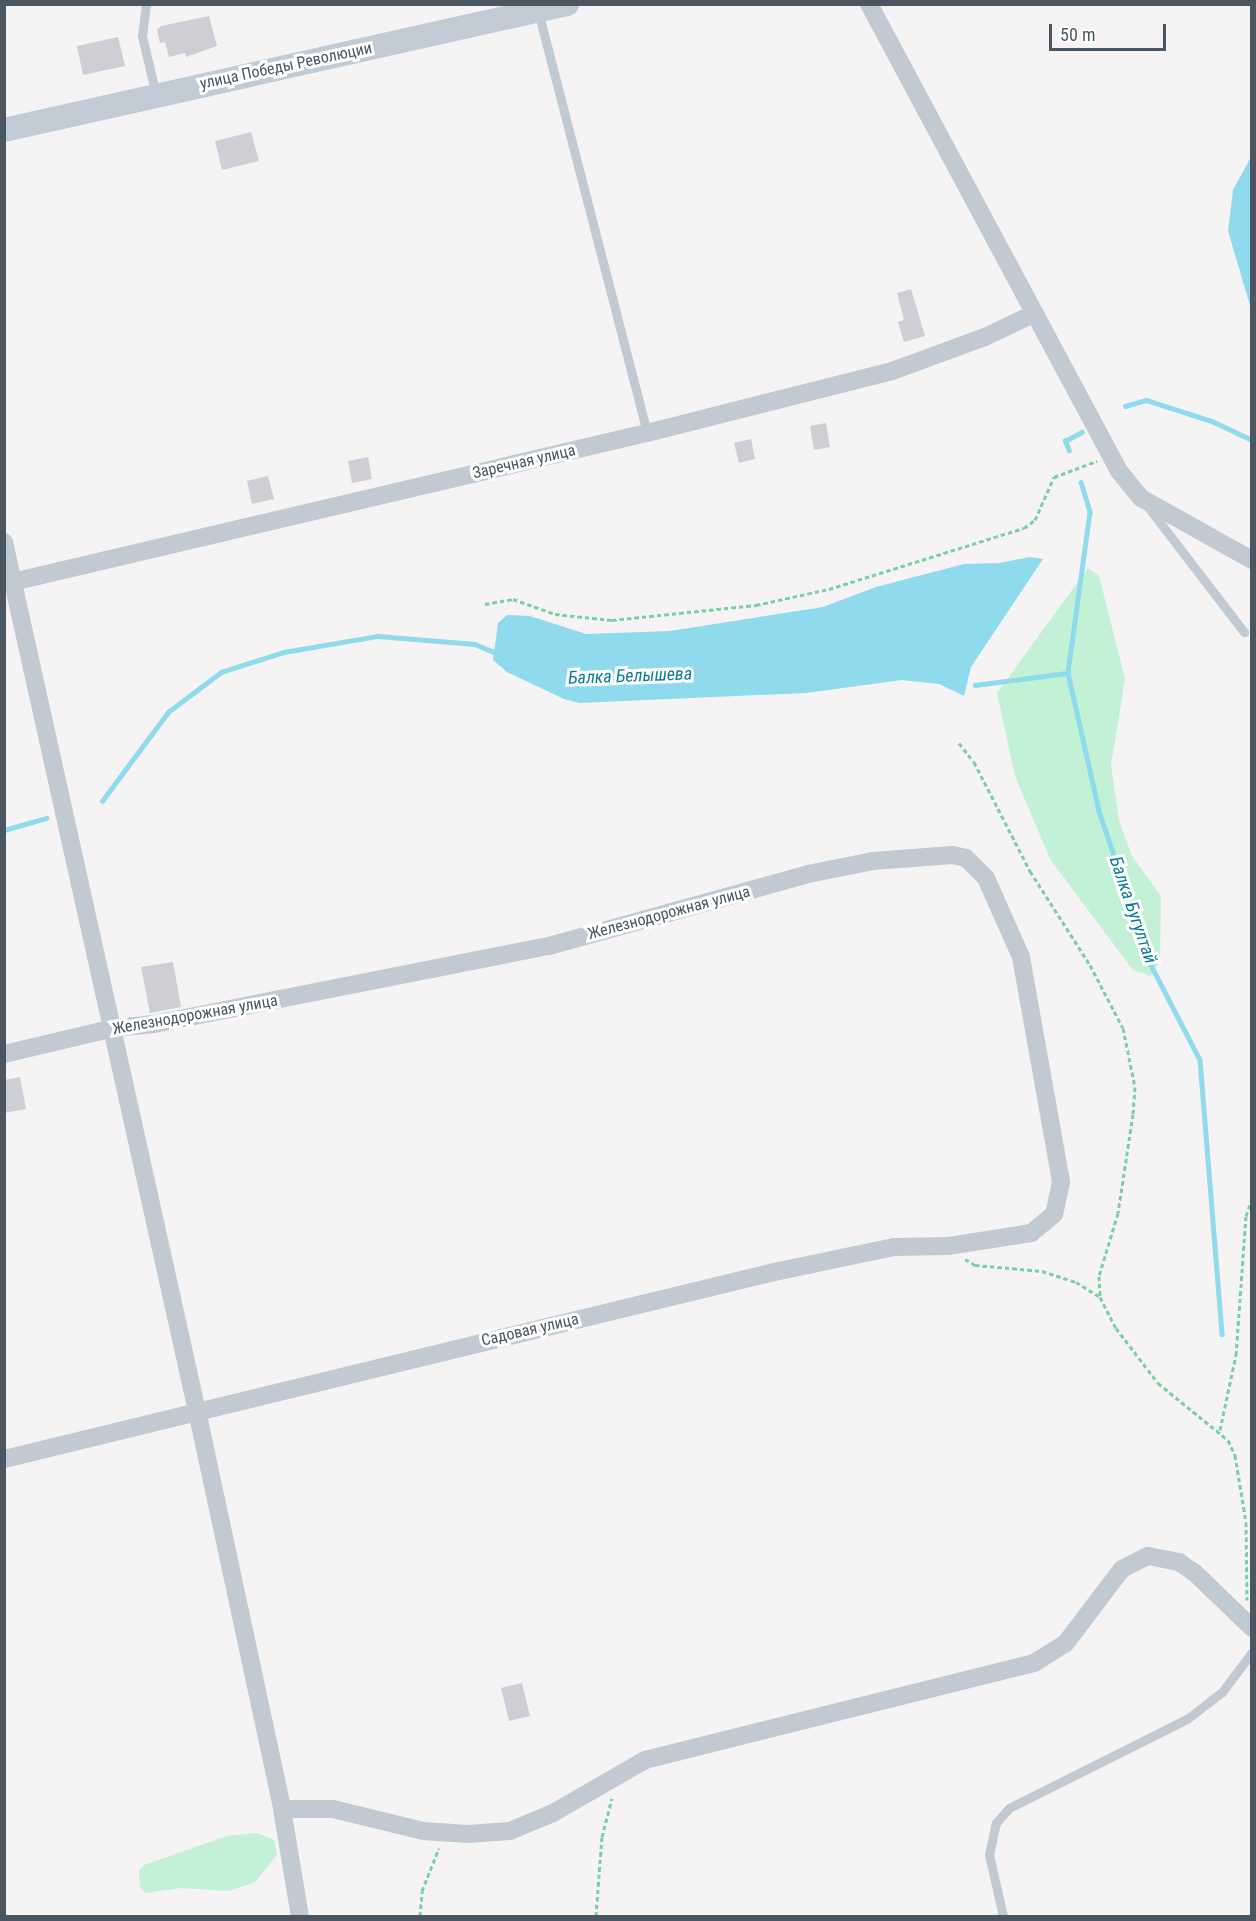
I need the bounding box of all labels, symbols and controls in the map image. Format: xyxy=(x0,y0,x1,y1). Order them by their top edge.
scale bar xyxy=(1052,12,1169,50)
text: 50 m xyxy=(1060,24,1095,45)
street label: улица Победы Революции xyxy=(198,38,374,94)
street label: Заречная улица xyxy=(471,441,577,483)
water label: Балка Белышева xyxy=(568,663,692,689)
water label: Балка Бугултай xyxy=(1105,854,1161,966)
street label: Железнодорожная улица xyxy=(586,882,752,944)
street label: Железнодорожная улица xyxy=(111,991,279,1039)
street label: Садовая улица xyxy=(480,1309,580,1351)

